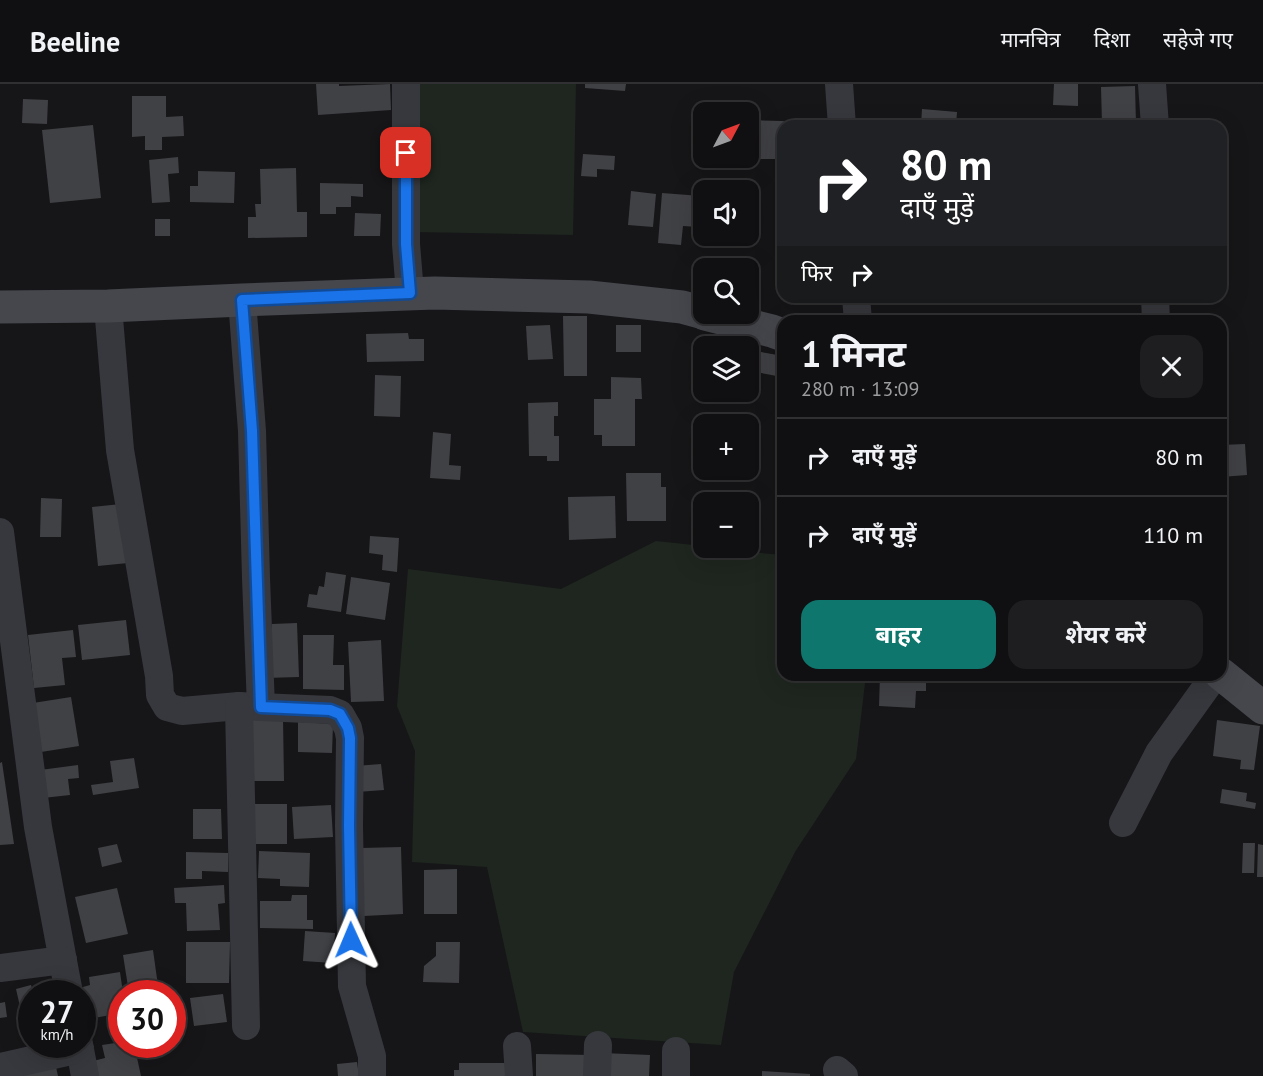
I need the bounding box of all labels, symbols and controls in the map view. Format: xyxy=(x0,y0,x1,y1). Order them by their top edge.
text: Beeline xyxy=(30,23,120,60)
text: मानचित्र xyxy=(1001,26,1061,53)
text: दिशा xyxy=(1094,26,1130,53)
text: सहेजे गए xyxy=(1163,26,1233,53)
north arrow xyxy=(693,102,759,168)
map controls xyxy=(693,102,759,558)
pin xyxy=(380,127,431,178)
icon: arrive xyxy=(389,136,422,169)
text: 80 m xyxy=(900,137,992,192)
icon: right xyxy=(801,144,879,222)
button: sound xyxy=(693,180,759,246)
text: दाएँ मुड़ें xyxy=(900,190,974,224)
button: search xyxy=(693,258,759,324)
icon: right xyxy=(845,258,878,291)
text: फिर xyxy=(801,259,833,287)
text: 1 मिनट xyxy=(801,330,906,377)
button: close xyxy=(1140,335,1203,398)
button: layers xyxy=(693,336,759,402)
text: 280 m · 13:09 xyxy=(801,376,919,402)
button: + xyxy=(693,414,759,480)
icon: right xyxy=(801,441,834,474)
text: दाएँ मुड़ें xyxy=(852,442,917,470)
text: 80 m xyxy=(1155,443,1203,471)
button: − xyxy=(693,492,759,558)
icon: right xyxy=(801,519,834,552)
text: दाएँ मुड़ें xyxy=(852,520,917,548)
text: 110 m xyxy=(1143,521,1203,549)
button: बाहर xyxy=(801,600,996,669)
button: शेयर करें xyxy=(1008,600,1203,669)
position arrow xyxy=(319,908,383,972)
speed limit sign: 30 xyxy=(108,980,186,1058)
text: 27 xyxy=(40,992,74,1031)
text: km/h xyxy=(41,1025,73,1044)

